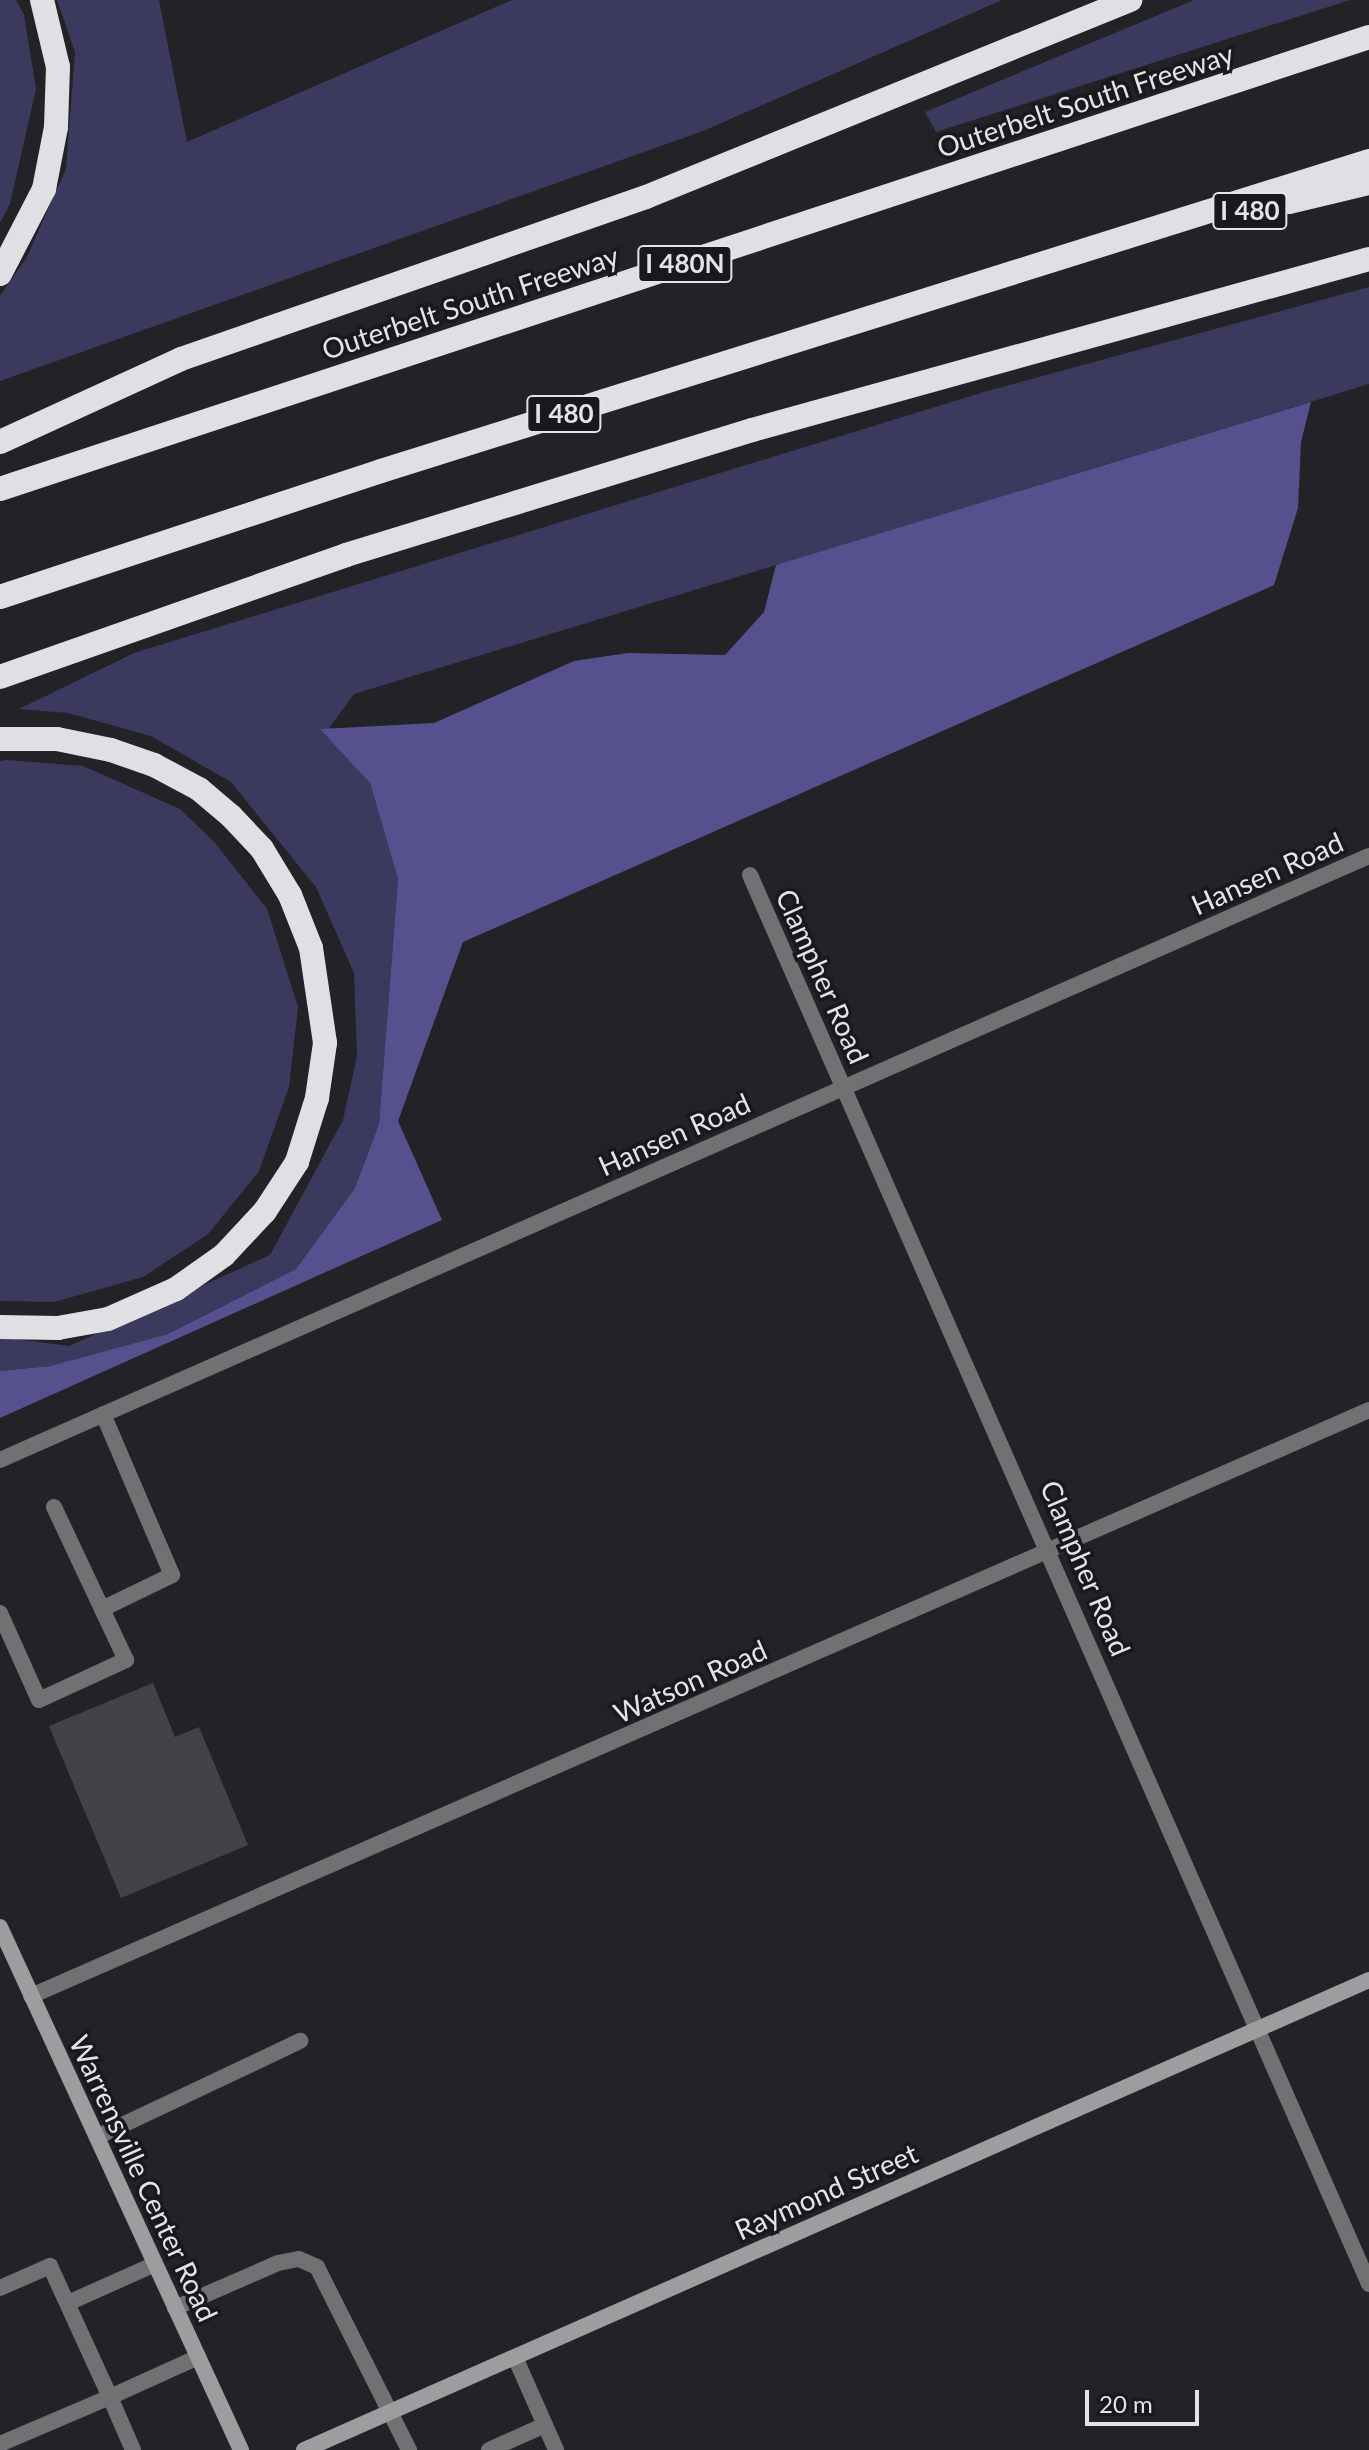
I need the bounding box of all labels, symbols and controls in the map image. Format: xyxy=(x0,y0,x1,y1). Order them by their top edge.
street label: Outerbelt South Freeway xyxy=(932,36,1238,164)
road number: I 480 xyxy=(1212,189,1288,233)
street label: Outerbelt South Freeway xyxy=(317,238,623,366)
road number: I 480N xyxy=(637,242,733,286)
road number: I 480 xyxy=(526,392,602,436)
street label: Hansen Road xyxy=(1186,825,1348,921)
street label: Clampher Road xyxy=(769,883,877,1069)
street label: Hansen Road xyxy=(593,1086,755,1182)
street label: Clampher Road xyxy=(1034,1475,1138,1661)
street label: Watson Road xyxy=(608,1632,772,1730)
street label: Warrensville Center Road xyxy=(63,2029,225,2327)
street label: Raymond Street xyxy=(729,2136,923,2246)
scale bar xyxy=(1089,2374,1203,2424)
text: 20 m xyxy=(1099,2389,1153,2418)

